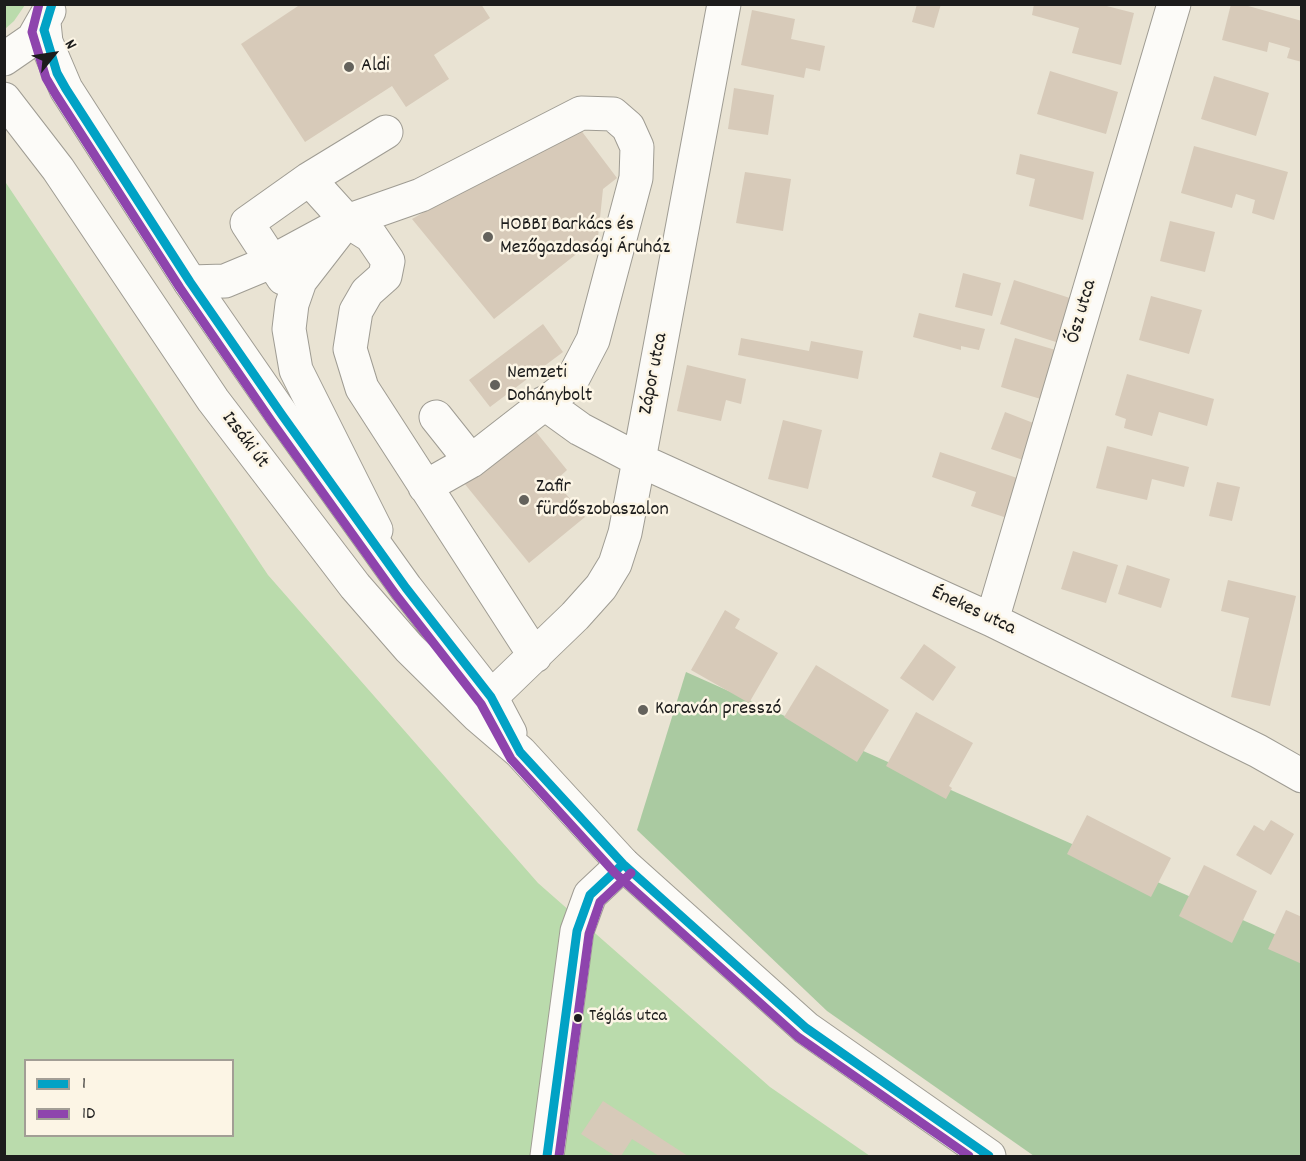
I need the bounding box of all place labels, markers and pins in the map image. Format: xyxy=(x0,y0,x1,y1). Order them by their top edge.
place label: Aldi xyxy=(361,55,390,79)
marker: Aldi xyxy=(342,60,356,74)
place label: HOBBI Barkács és Mezőgazdasági Áruház xyxy=(500,214,670,261)
marker: HOBBI Barkács és Mezőgazdasági Áruház xyxy=(481,230,495,244)
place label: Nemzeti Dohánybolt xyxy=(507,362,592,409)
marker: Nemzeti Dohánybolt xyxy=(488,378,502,392)
place label: Zafir fürdőszobaszalon xyxy=(536,476,669,523)
marker: Zafir fürdőszobaszalon xyxy=(517,493,531,507)
place label: Karaván presszó xyxy=(655,698,781,722)
marker: Karaván presszó xyxy=(636,703,650,717)
place label: Téglás utca xyxy=(589,1007,667,1029)
marker: Téglás utca xyxy=(572,1012,584,1024)

